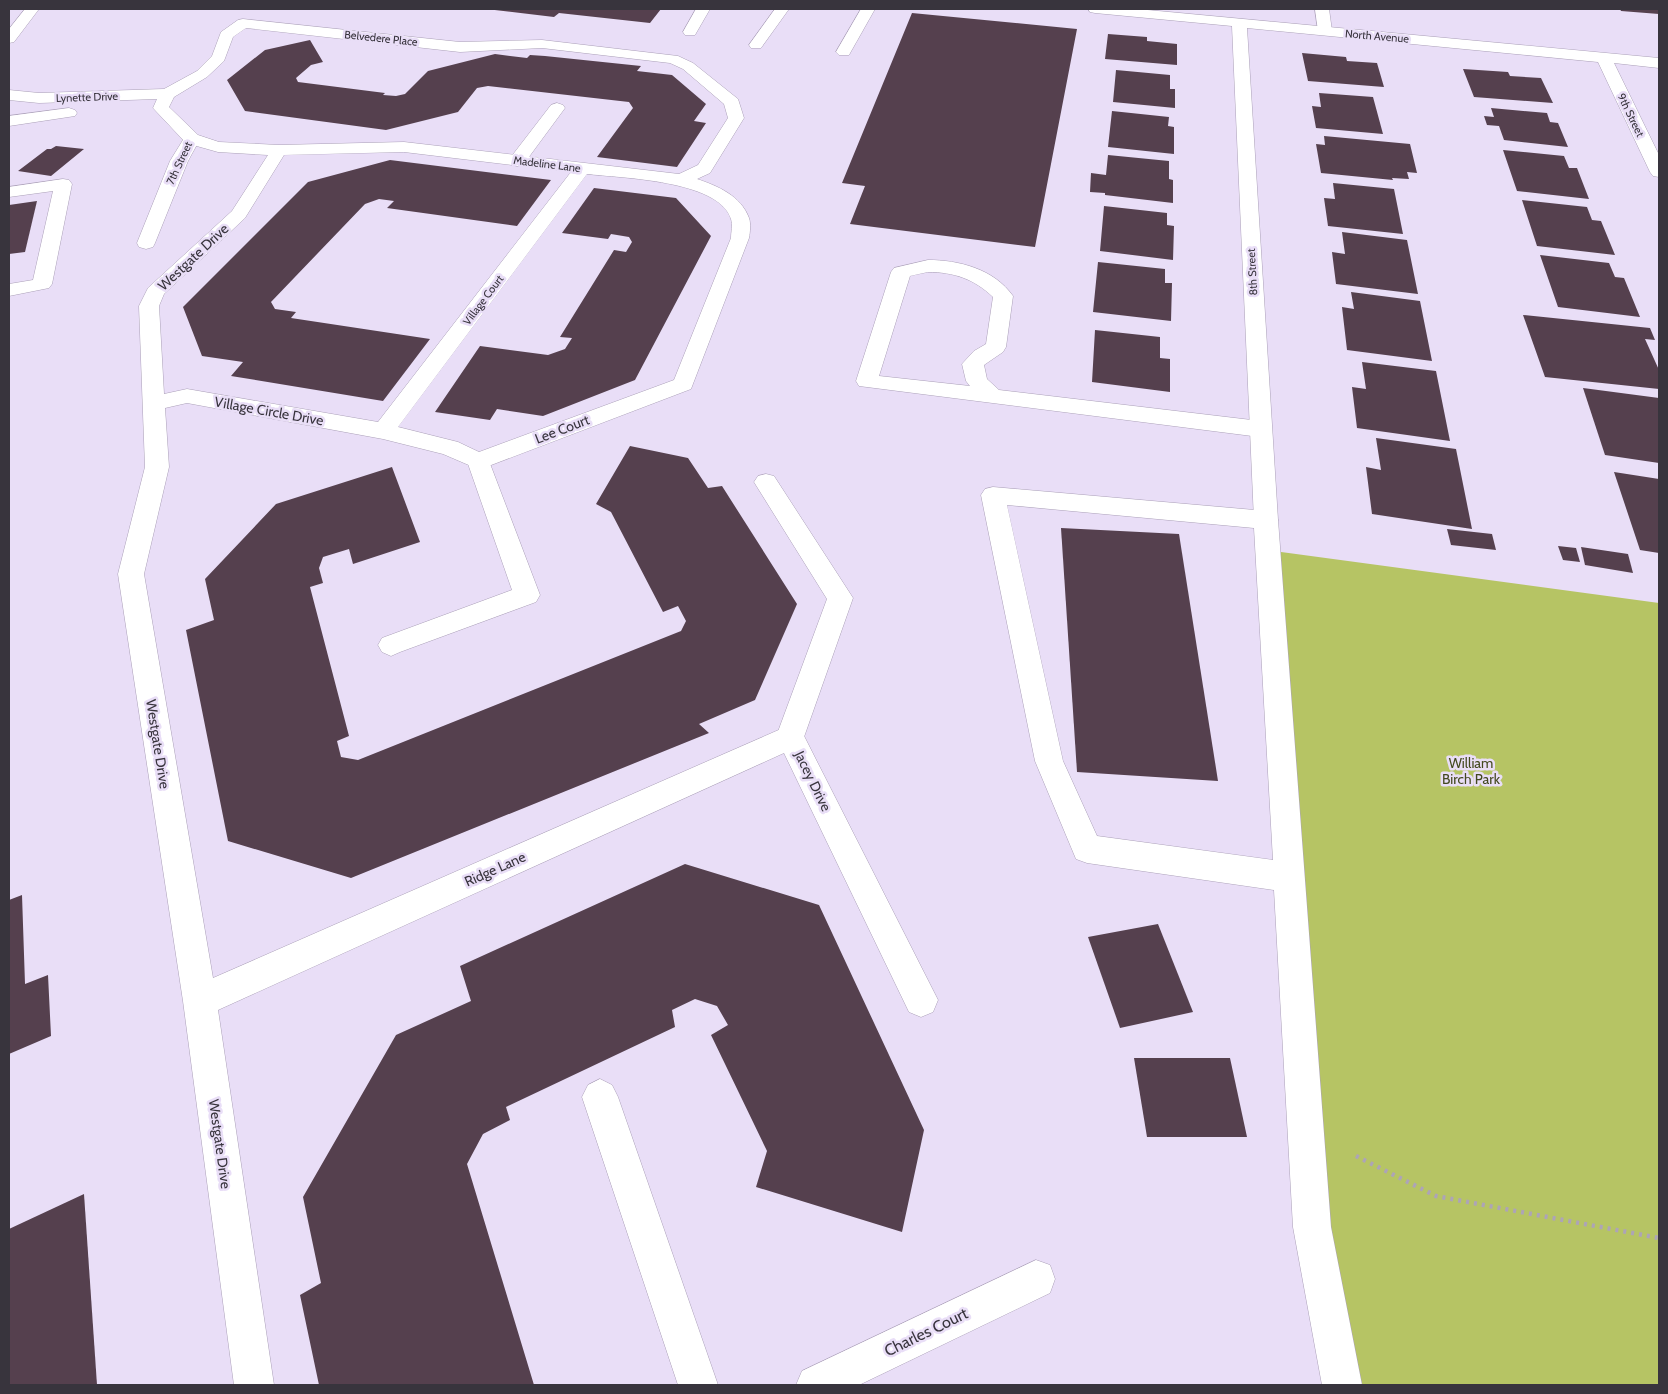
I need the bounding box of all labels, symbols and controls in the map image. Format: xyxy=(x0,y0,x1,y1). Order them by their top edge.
street label: North Avenue xyxy=(1344,26,1410,46)
street label: Belvedere Place xyxy=(344,27,419,49)
street label: Lynette Drive xyxy=(56,89,119,105)
street label: 9th Street xyxy=(1614,91,1648,139)
street label: 7th Street xyxy=(163,139,195,187)
street label: Madeline Lane xyxy=(513,153,582,175)
street label: Westgate Drive xyxy=(154,220,232,294)
street label: 8th Street xyxy=(1244,248,1260,296)
street label: Village Court xyxy=(460,272,507,328)
street label: Village Circle Drive xyxy=(213,393,325,429)
street label: Lee Court xyxy=(532,410,592,448)
street label: Westgate Drive xyxy=(142,698,174,790)
street label: Jacey Drive xyxy=(790,747,835,814)
park label: William Birch Park xyxy=(1442,754,1501,788)
street label: Ridge Lane xyxy=(462,848,528,890)
street label: Westgate Drive xyxy=(205,1098,235,1190)
street label: Charles Court xyxy=(881,1303,971,1360)

